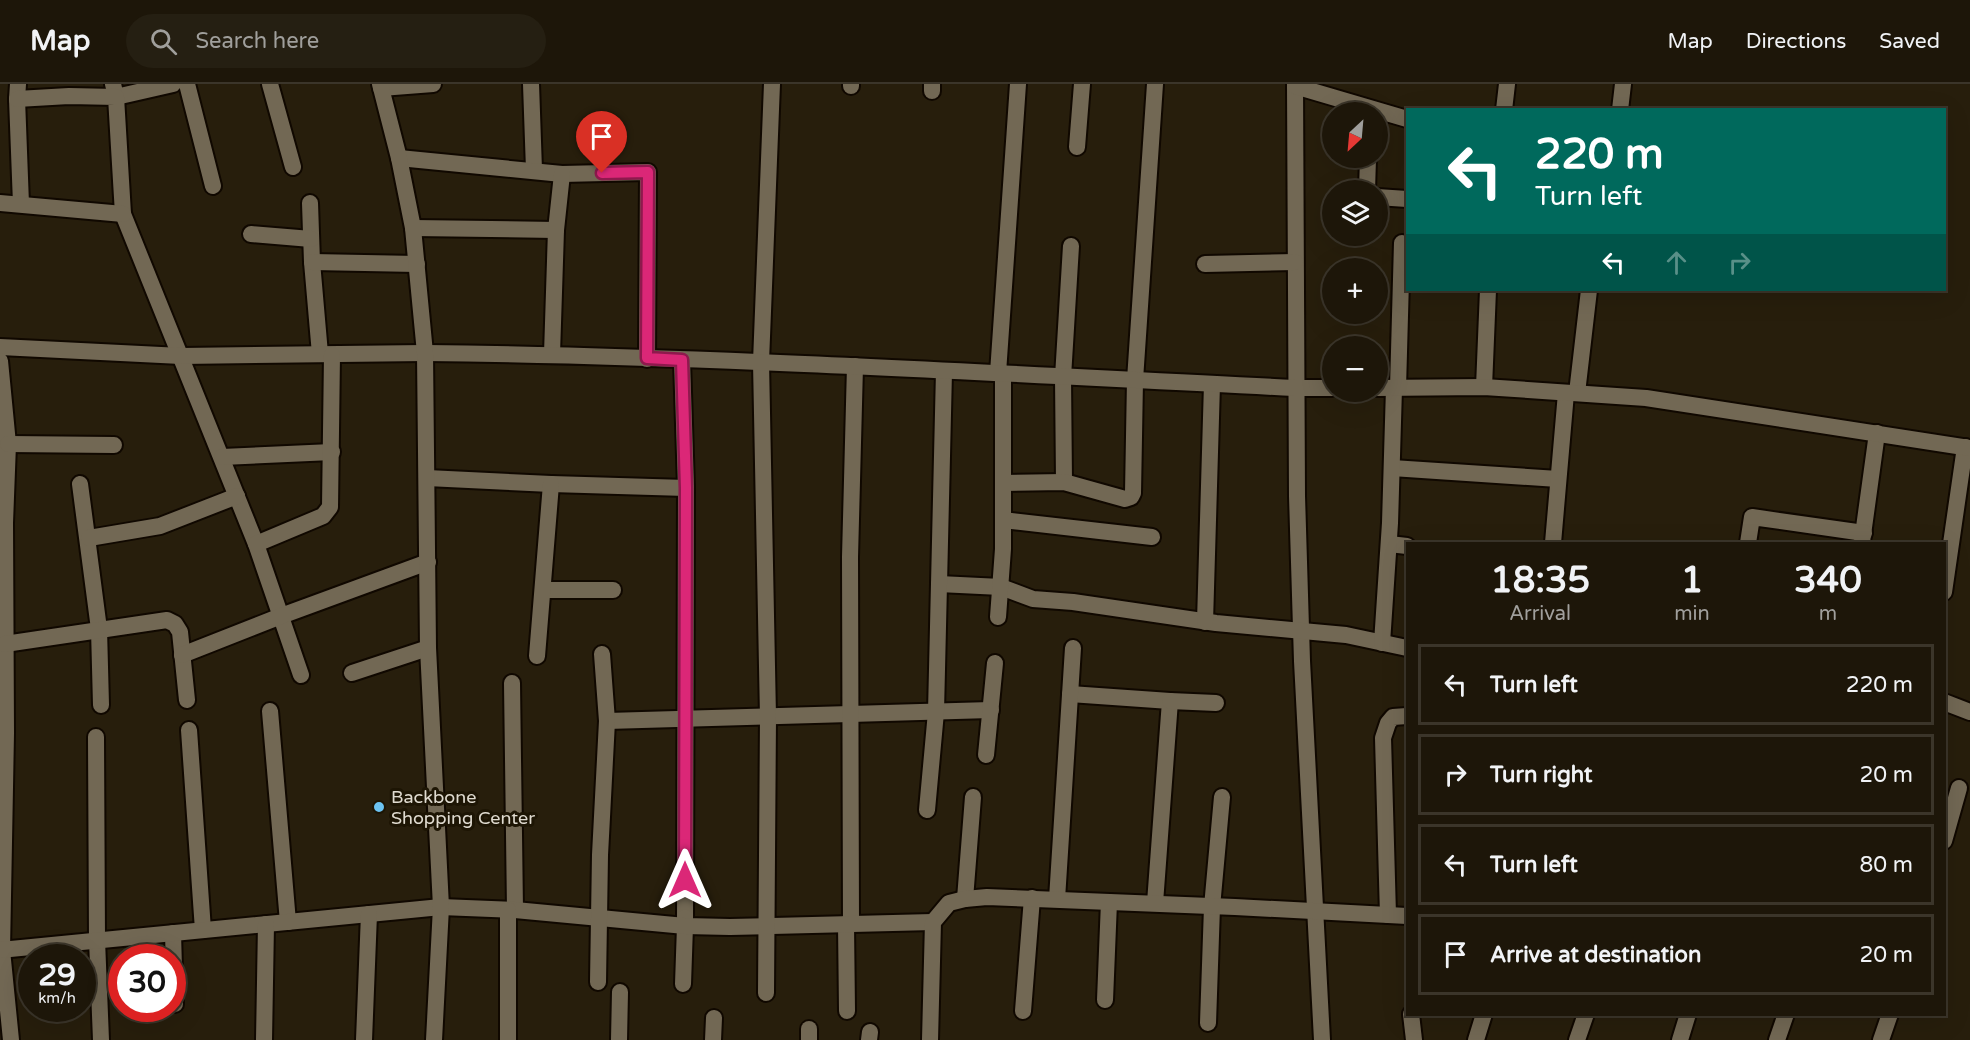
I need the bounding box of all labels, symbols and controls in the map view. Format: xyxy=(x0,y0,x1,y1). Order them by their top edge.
search box xyxy=(126,14,546,68)
text: Map xyxy=(30,24,90,58)
icon: search xyxy=(147,25,180,58)
text: Search here xyxy=(195,28,319,54)
text: Map xyxy=(1667,29,1713,54)
text: Directions xyxy=(1746,29,1846,54)
text: Saved xyxy=(1879,29,1940,54)
north arrow xyxy=(1322,102,1388,168)
map controls xyxy=(1322,102,1388,402)
pin xyxy=(576,111,627,173)
icon: arrive xyxy=(585,120,618,153)
text: 220 m xyxy=(1535,129,1664,180)
icon: left xyxy=(1436,132,1514,210)
button: layers xyxy=(1322,180,1388,246)
text: Turn left xyxy=(1535,180,1642,213)
icon: left xyxy=(1597,246,1630,279)
icon: ahead xyxy=(1660,246,1693,279)
icon: right xyxy=(1723,246,1756,279)
button: + xyxy=(1322,258,1388,324)
button: − xyxy=(1322,336,1388,402)
text: 18:35 xyxy=(1490,559,1590,602)
text: 1 xyxy=(1681,559,1703,602)
text: 340 xyxy=(1794,559,1862,602)
text: Arrival xyxy=(1509,602,1571,626)
text: min xyxy=(1674,602,1710,626)
text: m xyxy=(1819,602,1837,626)
icon: left xyxy=(1439,668,1472,701)
text: Turn left xyxy=(1490,672,1578,698)
text: 220 m xyxy=(1846,672,1913,698)
icon: right xyxy=(1439,758,1472,791)
text: Turn right xyxy=(1490,762,1592,788)
text: 20 m xyxy=(1859,762,1913,788)
place label: Backbone Shopping Center xyxy=(391,786,535,829)
marker: Backbone Shopping Center xyxy=(372,800,386,814)
position arrow xyxy=(653,848,717,912)
icon: left xyxy=(1439,848,1472,881)
text: Turn left xyxy=(1490,852,1578,878)
text: 80 m xyxy=(1859,852,1913,878)
icon: arrive xyxy=(1439,938,1472,971)
text: Arrive at destination xyxy=(1490,942,1701,968)
text: 20 m xyxy=(1859,942,1913,968)
speed limit sign: 30 xyxy=(108,944,186,1022)
text: 29 xyxy=(38,957,76,994)
text: km/h xyxy=(38,989,76,1007)

